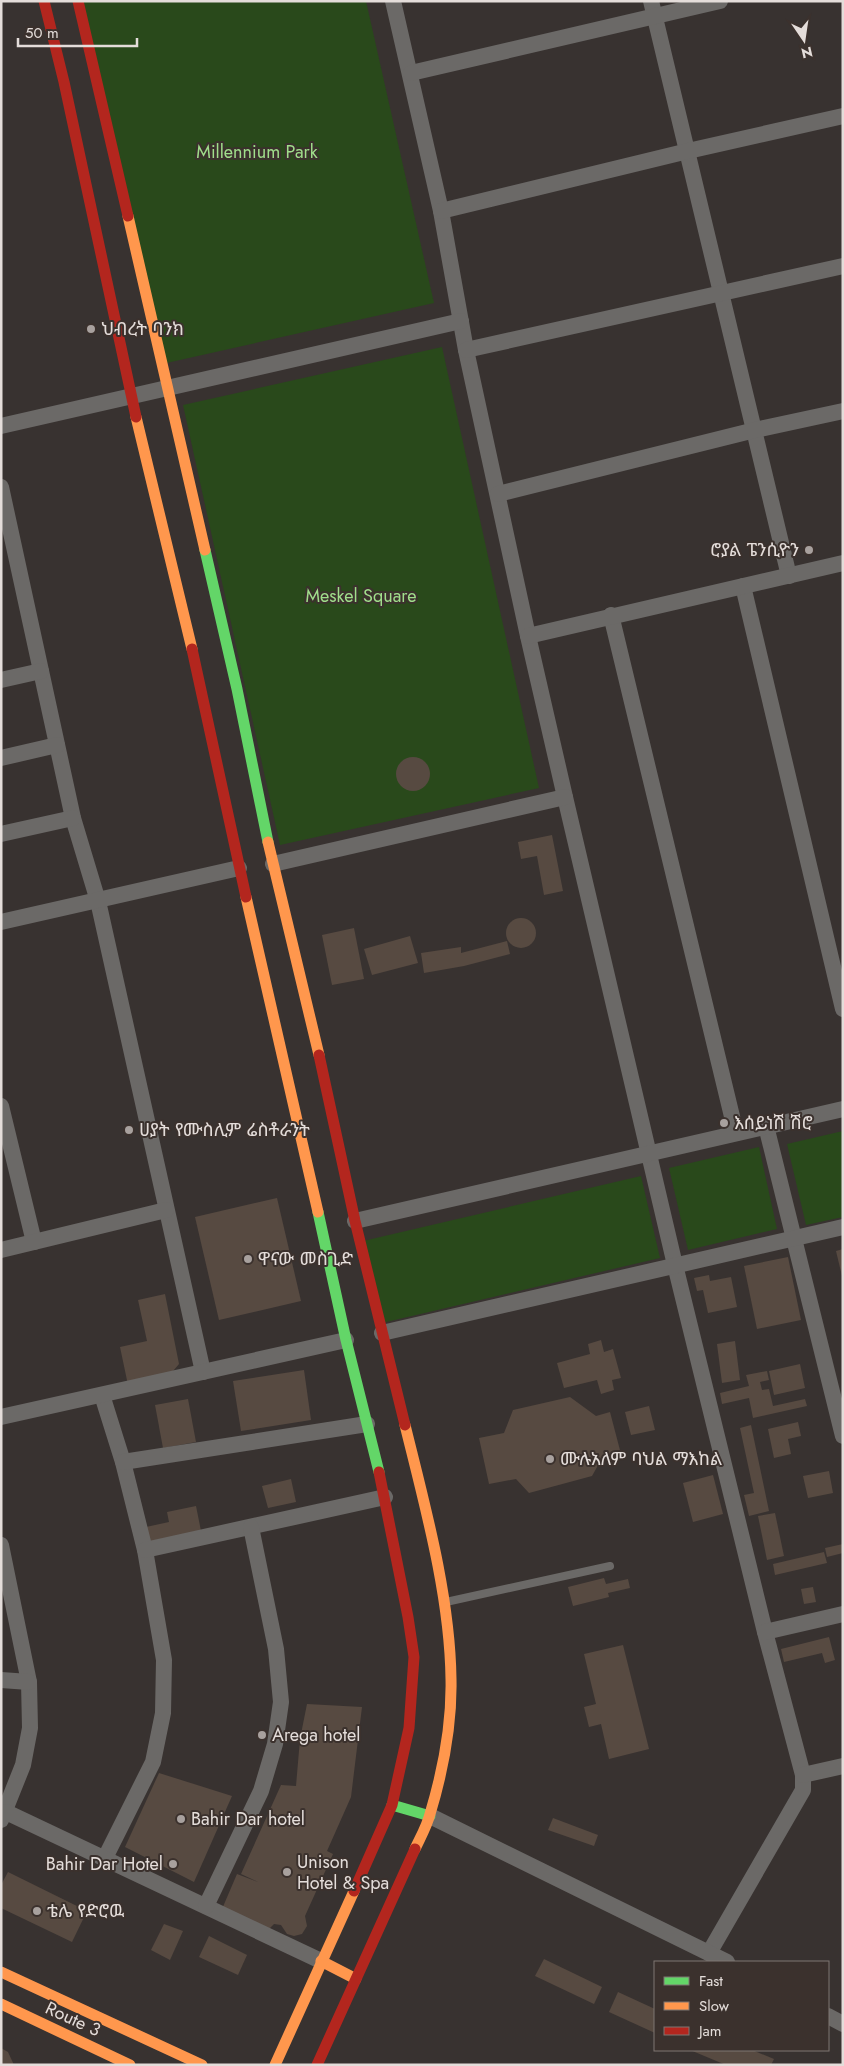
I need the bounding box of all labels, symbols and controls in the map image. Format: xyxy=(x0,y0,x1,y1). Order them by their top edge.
scale bar xyxy=(18,15,136,47)
north arrow xyxy=(779,15,829,65)
text: 50 m xyxy=(25,22,59,44)
text: N xyxy=(799,42,815,64)
park label: Millennium Park xyxy=(196,139,318,165)
place label: ህብረት ባንክ xyxy=(101,316,184,342)
marker: ህብረት ባንክ xyxy=(85,323,97,335)
place label: ሮያል ፔንሲዮን xyxy=(710,537,799,563)
marker: ሮያል ፔንሲዮን xyxy=(803,544,815,556)
park label: Meskel Square xyxy=(306,583,416,609)
place label: እሰይነሽ ሽሮ xyxy=(734,1110,813,1136)
place label: ሀያት የሙስሊም ሬስቶራንት xyxy=(139,1117,310,1143)
marker: እሰይነሽ ሽሮ xyxy=(718,1117,730,1129)
marker: ሀያት የሙስሊም ሬስቶራንት xyxy=(123,1124,135,1136)
place label: ዋናው መስጊድ xyxy=(258,1246,353,1272)
marker: ዋናው መስጊድ xyxy=(242,1253,254,1265)
place label: ሙሉአለም ባህል ማእከል xyxy=(560,1446,722,1472)
marker: ሙሉአለም ባህል ማእከል xyxy=(544,1453,556,1465)
place label: Arega hotel xyxy=(272,1722,360,1748)
marker: Arega hotel xyxy=(256,1729,268,1741)
place label: Bahir Dar hotel xyxy=(191,1806,305,1832)
marker: Bahir Dar hotel xyxy=(175,1813,187,1825)
place label: Unison Hotel & Spa xyxy=(297,1849,389,1896)
place label: Bahir Dar Hotel xyxy=(46,1851,163,1877)
marker: Bahir Dar Hotel xyxy=(167,1858,179,1870)
marker: Unison Hotel & Spa xyxy=(281,1866,293,1878)
place label: ቴሌ የድሮዉ xyxy=(47,1898,125,1924)
marker: ቴሌ የድሮዉ xyxy=(31,1905,43,1917)
legend xyxy=(654,1961,829,2051)
text: Fast xyxy=(699,1970,723,1992)
street label: Route 3 xyxy=(41,1995,105,2043)
text: Slow xyxy=(699,1995,730,2017)
text: Jam xyxy=(697,2020,722,2042)

